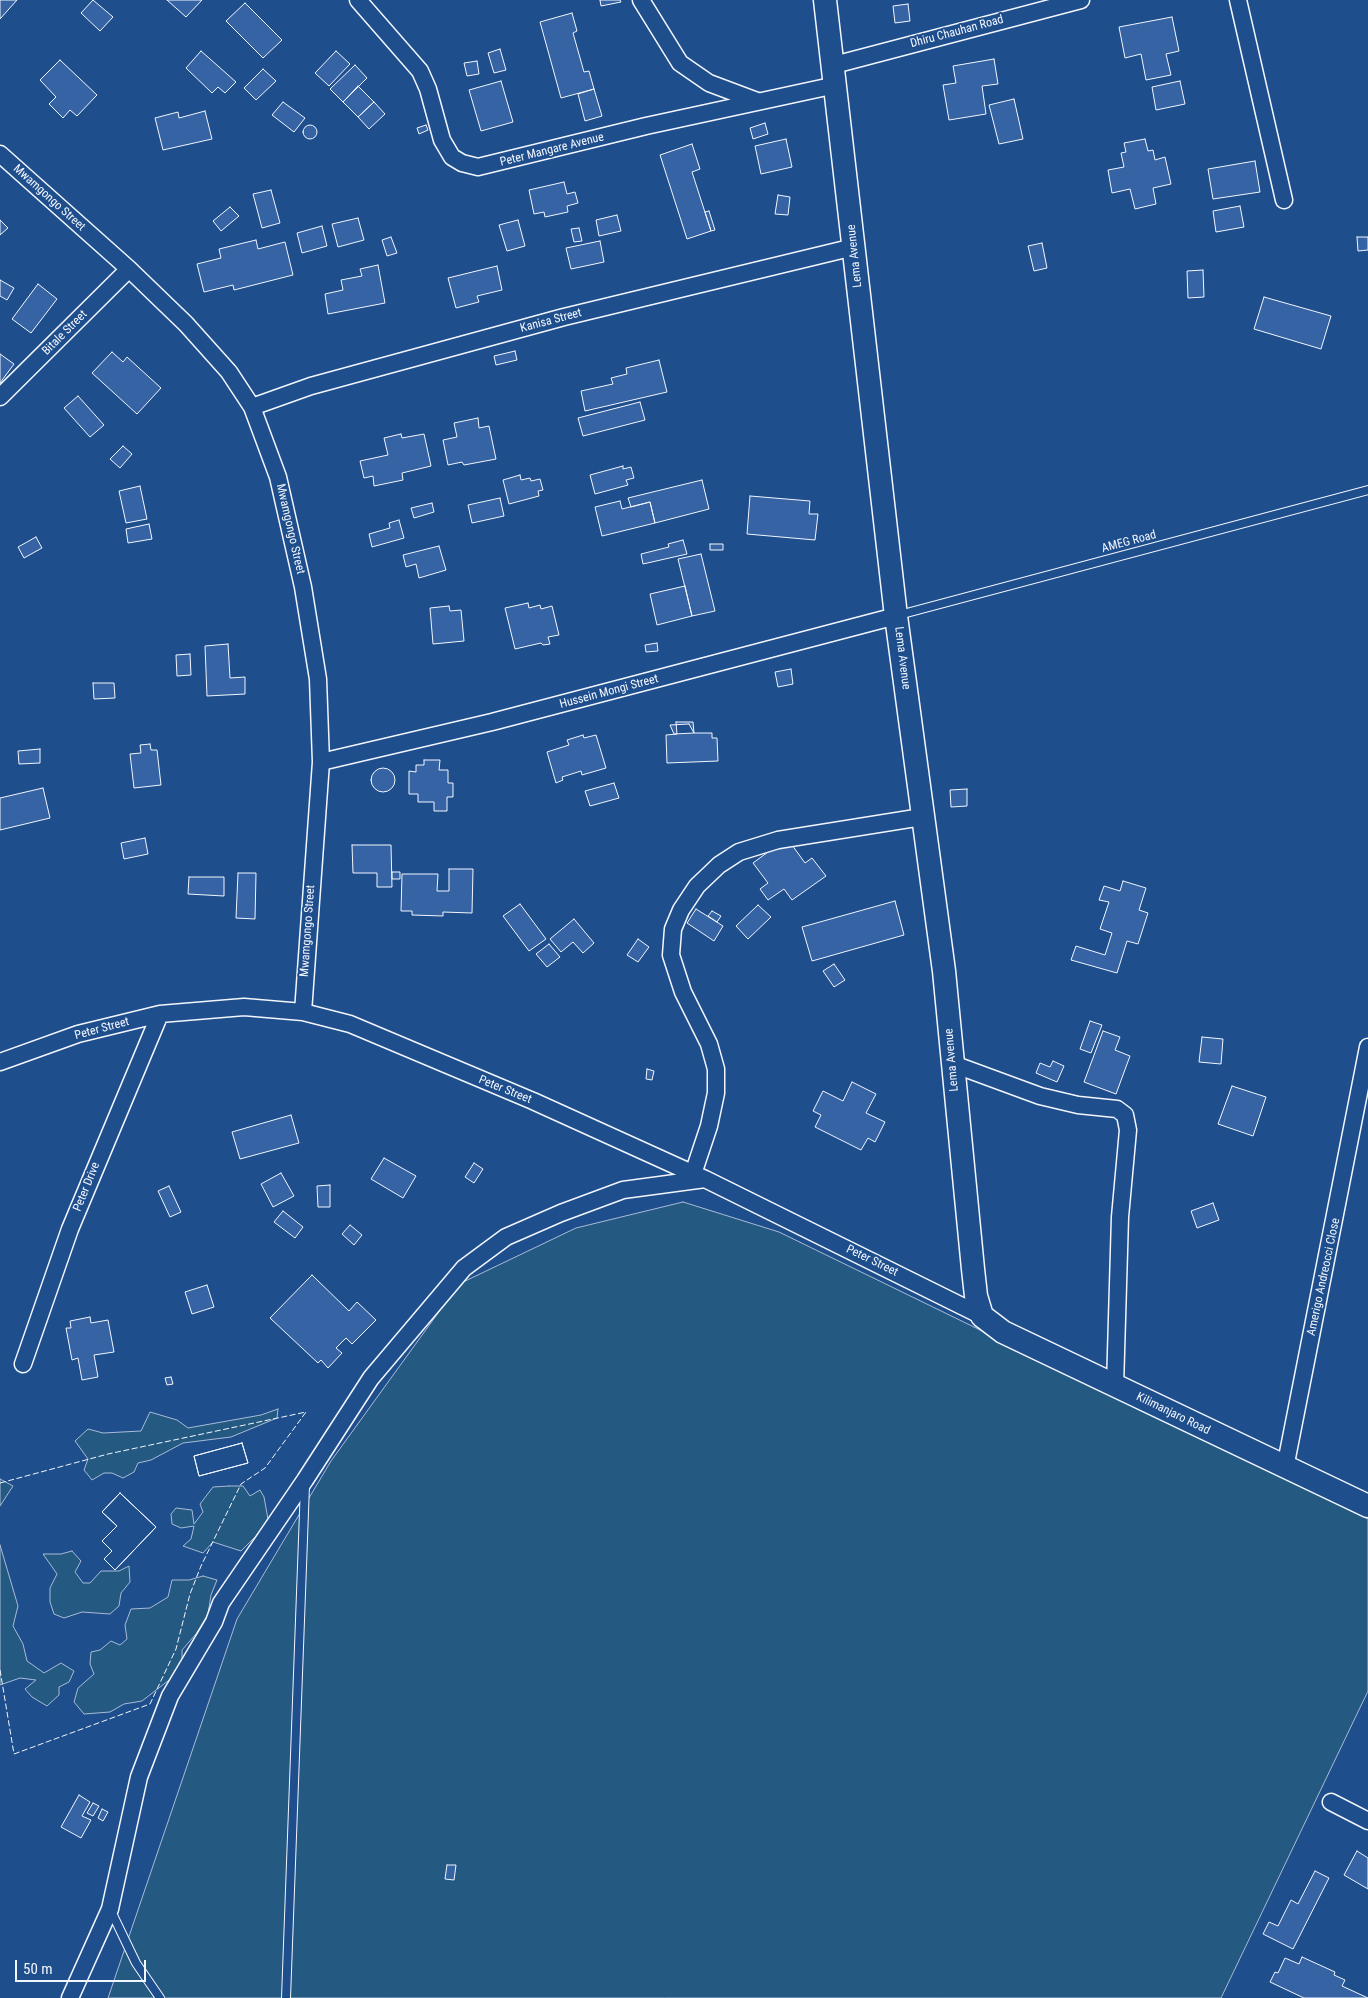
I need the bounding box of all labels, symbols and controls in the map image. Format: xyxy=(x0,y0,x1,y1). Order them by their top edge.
street label: Dhiru Chauhan Road xyxy=(909,13,1005,51)
street label: Peter Mangare Avenue xyxy=(499,130,605,170)
street label: Mwamgongo Street xyxy=(10,162,88,234)
street label: Lema Avenue xyxy=(845,224,865,288)
street label: Kanisa Street xyxy=(519,306,583,336)
street label: Bitale Street xyxy=(39,307,91,359)
street label: Mwamgongo Street xyxy=(273,482,307,576)
street label: AMEG Road xyxy=(1100,528,1158,556)
street label: Lema Avenue xyxy=(891,626,913,690)
street label: Hussein Mongi Street xyxy=(558,672,660,712)
street label: Mwamgongo Street xyxy=(298,885,318,977)
street label: Peter Street xyxy=(73,1015,131,1043)
street label: Lema Avenue xyxy=(942,1028,962,1092)
street label: Peter Street xyxy=(476,1073,534,1107)
street label: Peter Drive xyxy=(71,1160,103,1214)
street label: Amerigo Andreocci Close xyxy=(1304,1217,1344,1337)
street label: Peter Street xyxy=(844,1242,900,1280)
street label: Kilimanjaro Road xyxy=(1134,1390,1212,1438)
scale bar xyxy=(18,1950,149,1982)
text: 50 m xyxy=(23,1960,53,1978)

